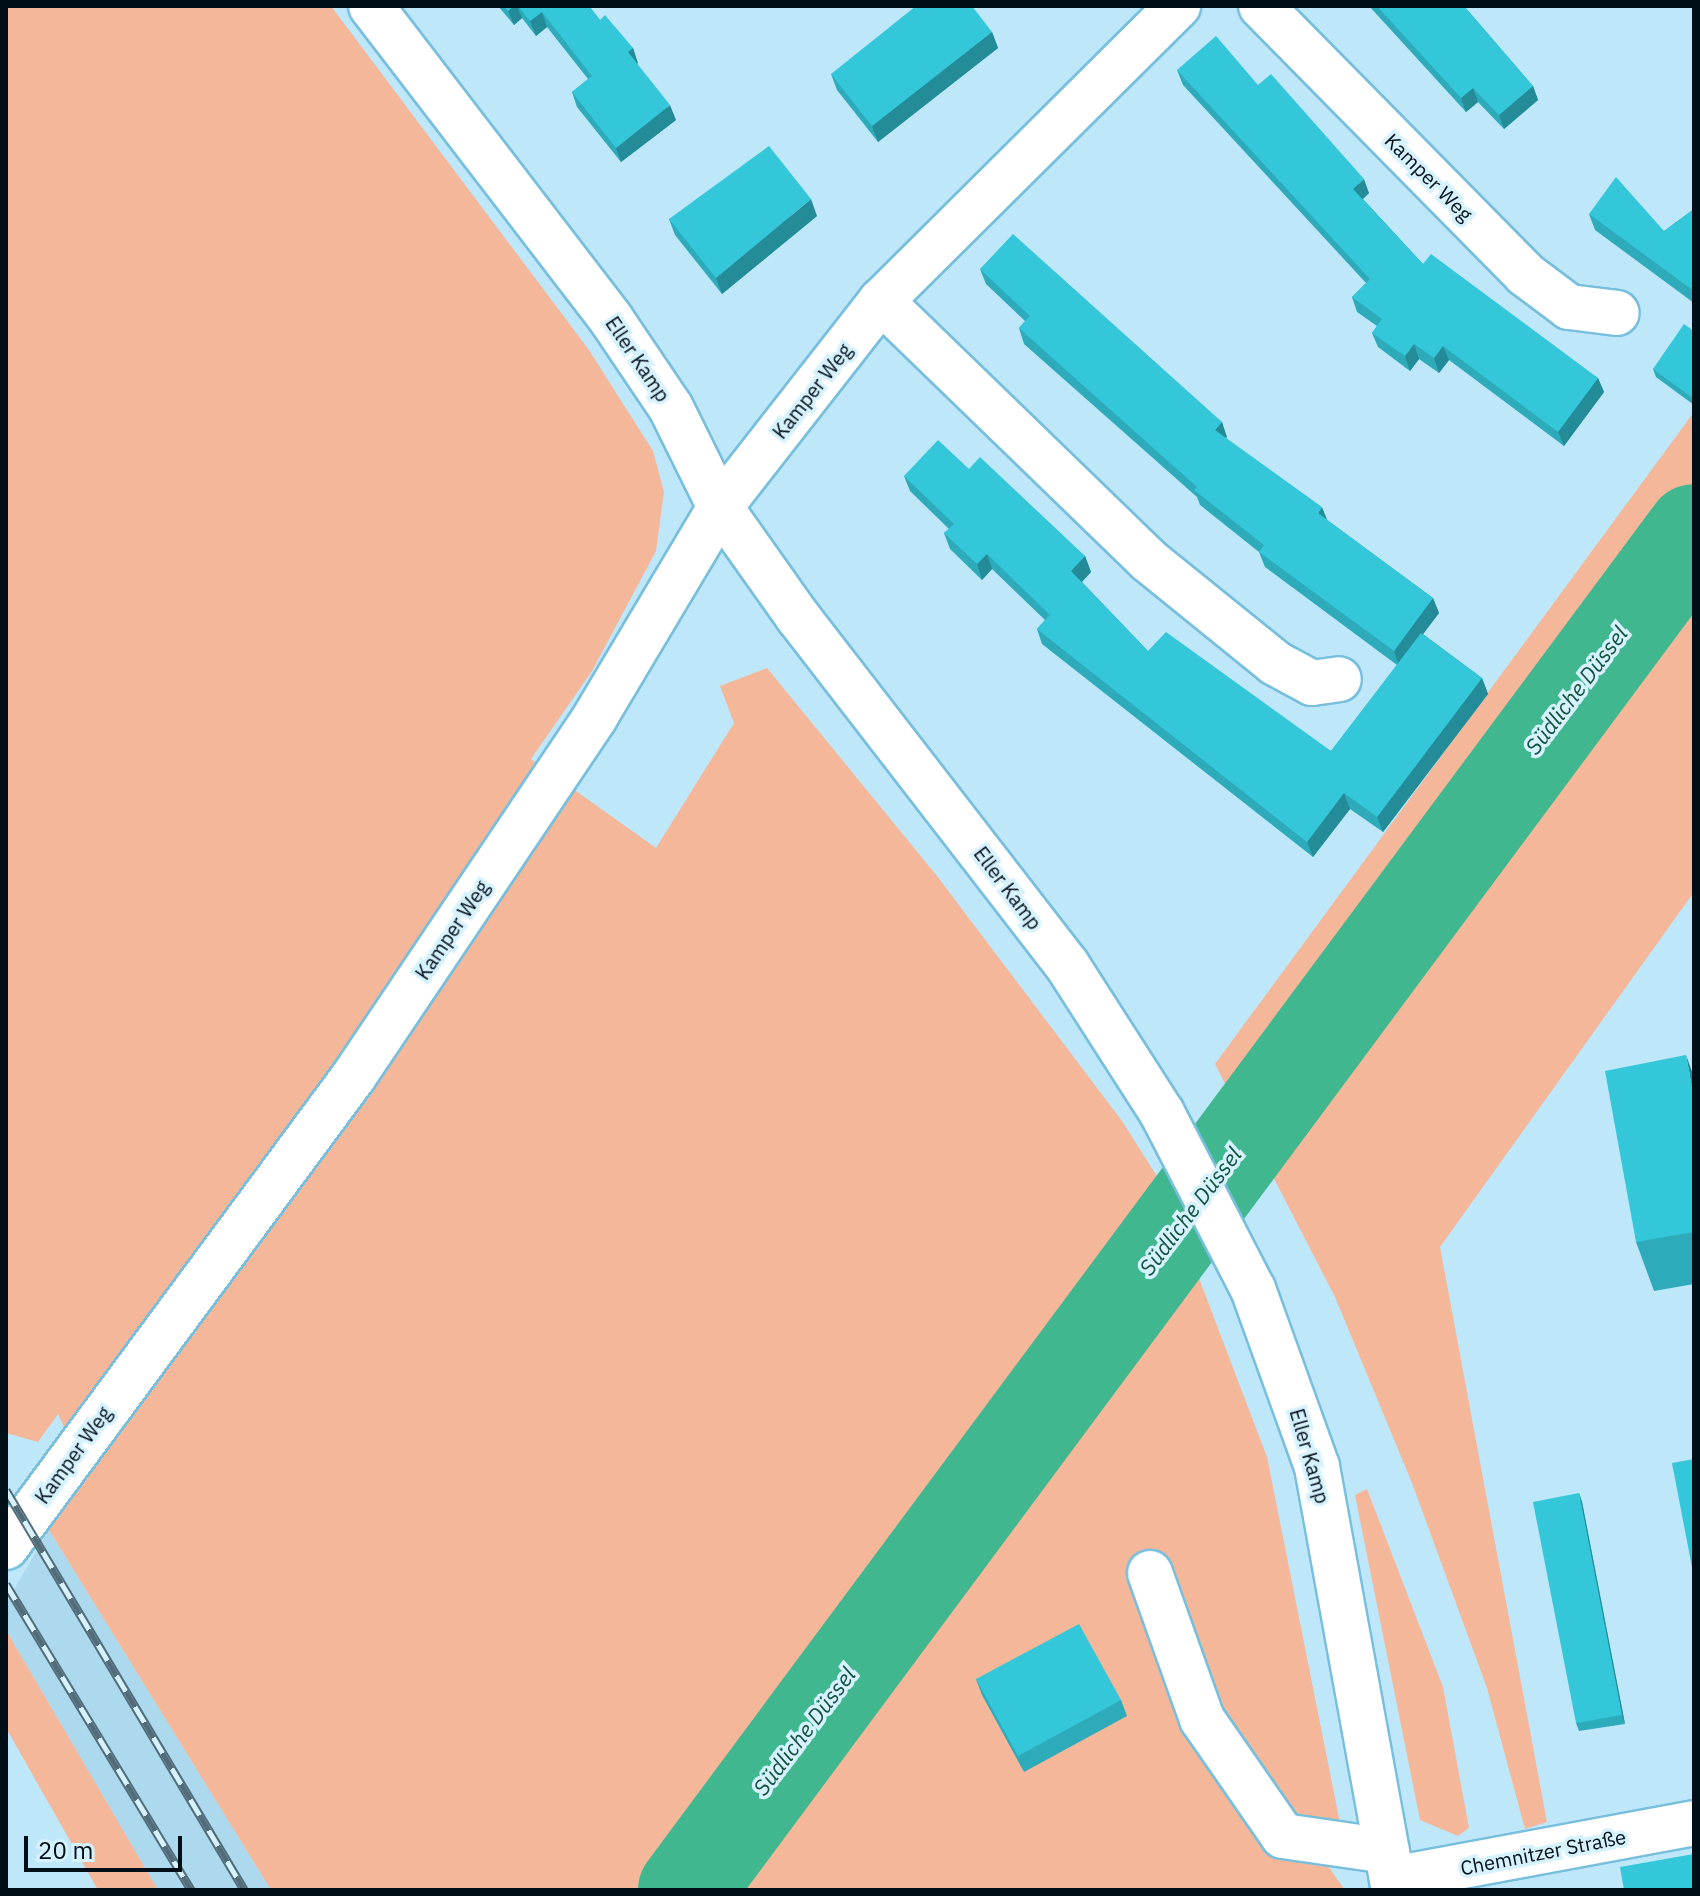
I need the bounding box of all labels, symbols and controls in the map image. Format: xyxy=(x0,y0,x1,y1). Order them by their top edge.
street label: Kamper Weg xyxy=(1380,128,1478,226)
street label: Eller Kamp xyxy=(601,312,675,406)
street label: Kamper Weg xyxy=(767,339,857,443)
water label: Südliche Düssel xyxy=(1519,621,1633,759)
street label: Eller Kamp xyxy=(969,842,1047,934)
street label: Kamper Weg xyxy=(410,876,494,984)
water label: Südliche Düssel xyxy=(1133,1142,1247,1280)
street label: Kamper Weg xyxy=(30,1402,116,1508)
street label: Eller Kamp xyxy=(1285,1406,1335,1506)
water label: Südliche Düssel xyxy=(747,1662,861,1800)
scale bar xyxy=(28,1820,186,1870)
street label: Chemnitzer Straße xyxy=(1458,1824,1628,1880)
text: 20 m xyxy=(38,1834,93,1866)

